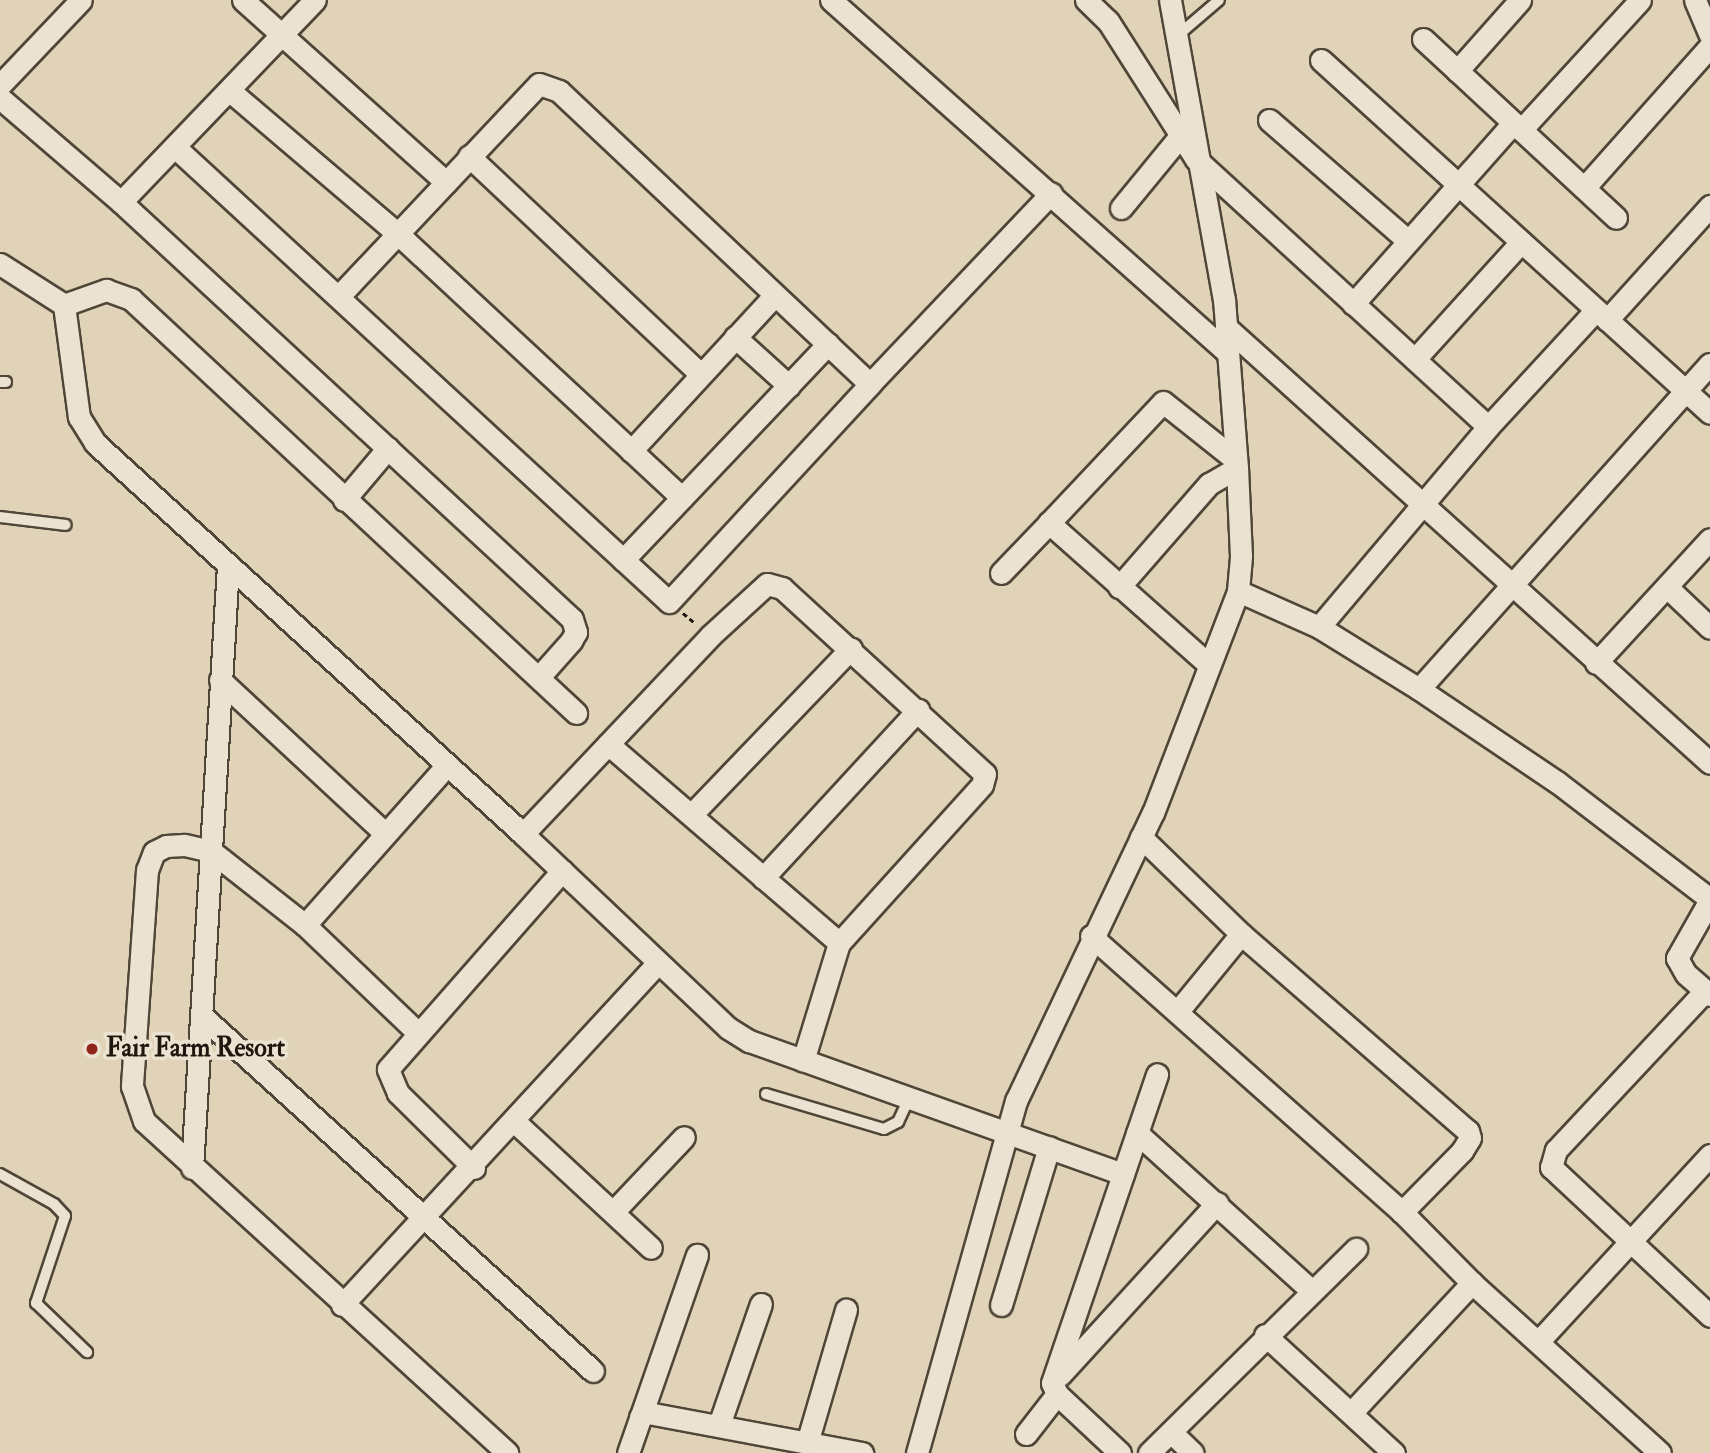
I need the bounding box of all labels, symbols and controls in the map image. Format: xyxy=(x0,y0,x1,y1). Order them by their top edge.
place label: Fair Farm Resort xyxy=(106,1033,285,1065)
marker: Fair Farm Resort xyxy=(84,1041,100,1057)

